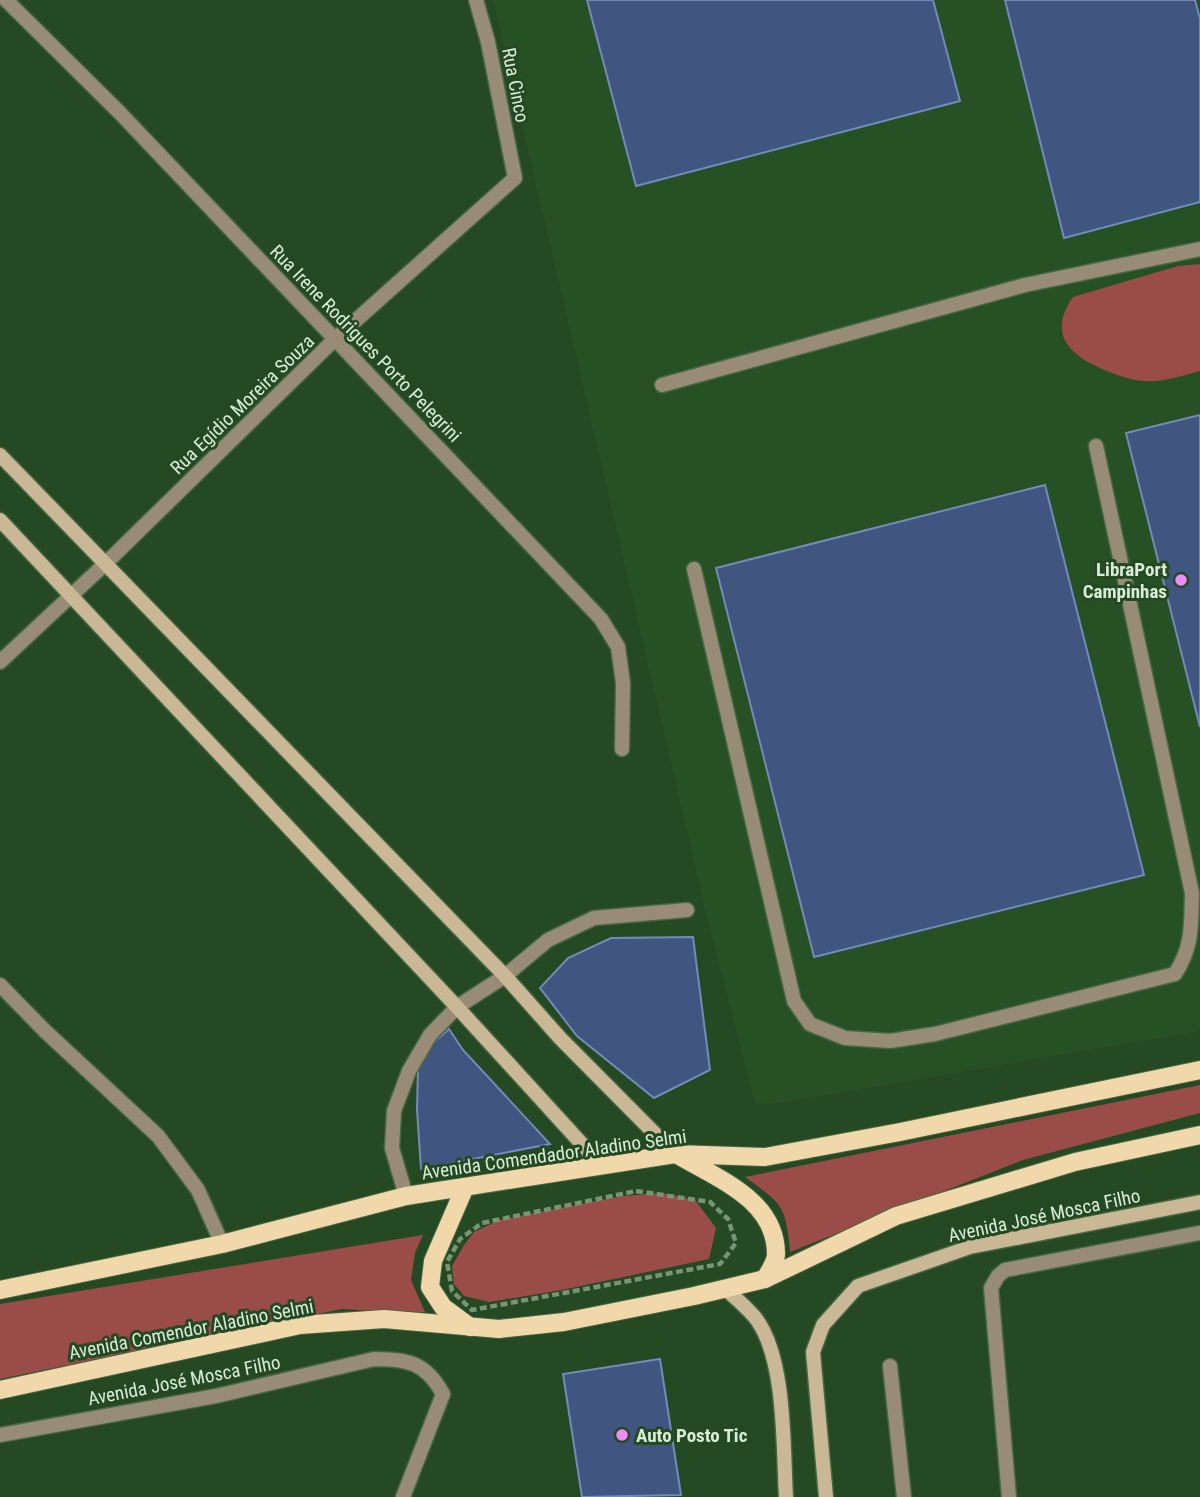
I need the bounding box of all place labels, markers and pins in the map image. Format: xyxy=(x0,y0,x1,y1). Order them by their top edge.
place label: LibraPort Campinhas xyxy=(1083,558,1167,603)
marker: LibraPort Campinhas xyxy=(1173,572,1189,588)
place label: Auto Posto Tic xyxy=(636,1424,748,1447)
marker: Auto Posto Tic xyxy=(614,1427,630,1443)

